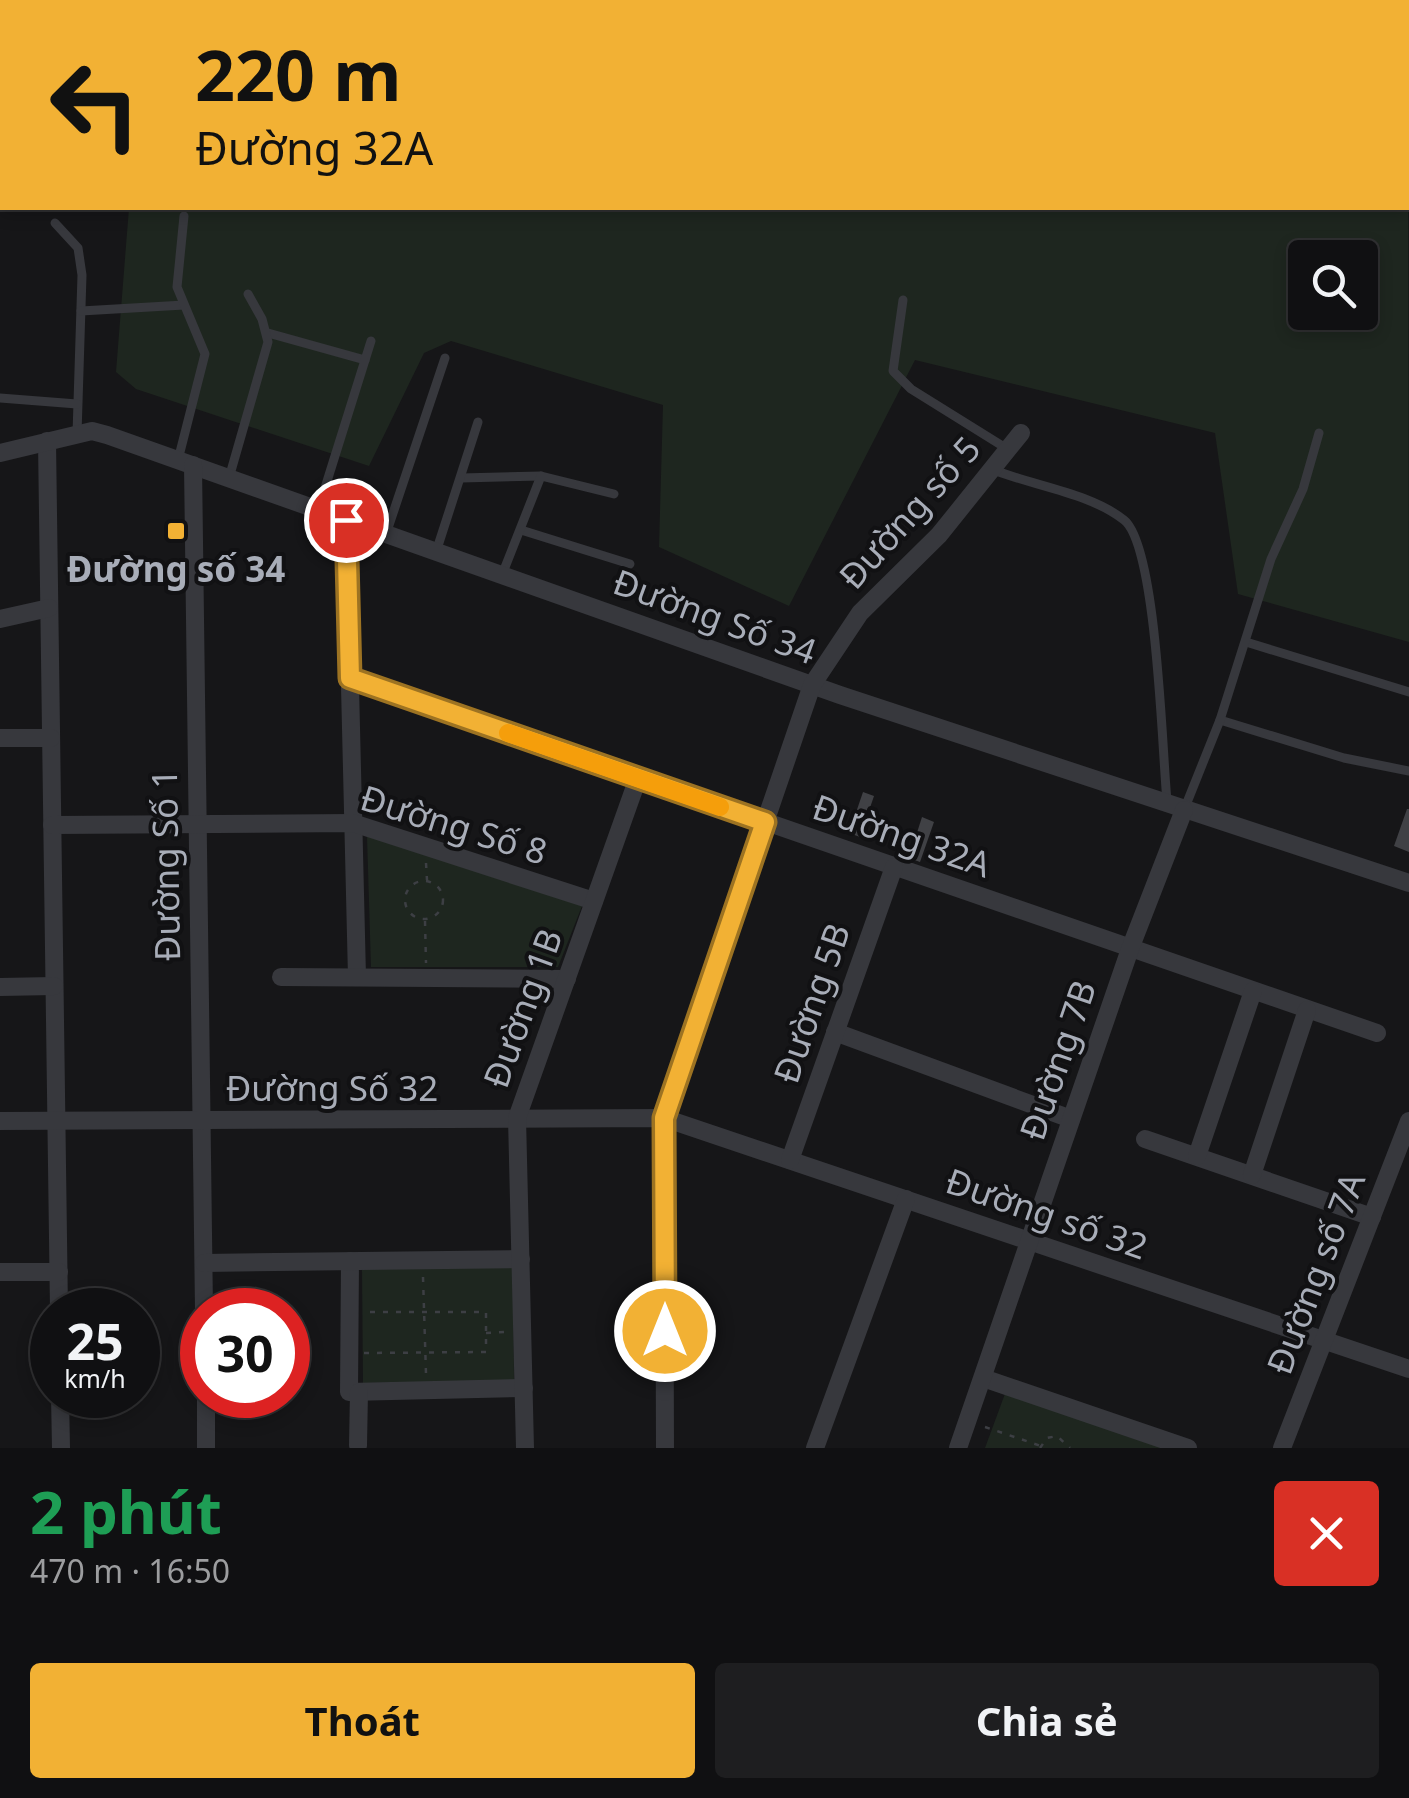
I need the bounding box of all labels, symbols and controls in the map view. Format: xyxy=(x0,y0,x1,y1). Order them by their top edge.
text: 220 m xyxy=(195,26,402,122)
icon: left xyxy=(30,40,160,170)
text: Đường 32A xyxy=(195,117,433,178)
map controls xyxy=(1288,240,1378,330)
button: search xyxy=(1288,240,1378,330)
street label: Đường số 5 xyxy=(828,426,990,598)
pin xyxy=(304,478,389,563)
icon: arrive xyxy=(319,493,374,548)
marker: Đường số 34 xyxy=(165,520,187,542)
place label: Đường số 34 xyxy=(67,545,285,592)
street label: Đường Số 34 xyxy=(607,558,823,674)
street label: Đường Số 1 xyxy=(140,768,190,962)
street label: Đường Số 8 xyxy=(355,773,553,875)
street label: Đường 32A xyxy=(807,783,998,888)
street label: Đường 5B xyxy=(762,917,860,1089)
street label: Đường 1B xyxy=(472,922,572,1094)
street label: Đường 7B xyxy=(1008,974,1106,1146)
street label: Đường Số 32 xyxy=(226,1064,438,1111)
street label: Đường số 32 xyxy=(940,1157,1154,1269)
street label: Đường số 7A xyxy=(1255,1165,1375,1381)
position arrow xyxy=(613,1279,717,1383)
speed limit sign: 30 xyxy=(180,1288,310,1418)
text: 25 xyxy=(66,1307,124,1375)
text: km/h xyxy=(64,1361,126,1395)
text: 2 phút xyxy=(30,1470,222,1552)
button: close xyxy=(1274,1481,1379,1586)
text: 470 m · 16:50 xyxy=(30,1549,230,1592)
button: Thoát xyxy=(30,1663,695,1778)
button: Chia sẻ xyxy=(715,1663,1379,1778)

